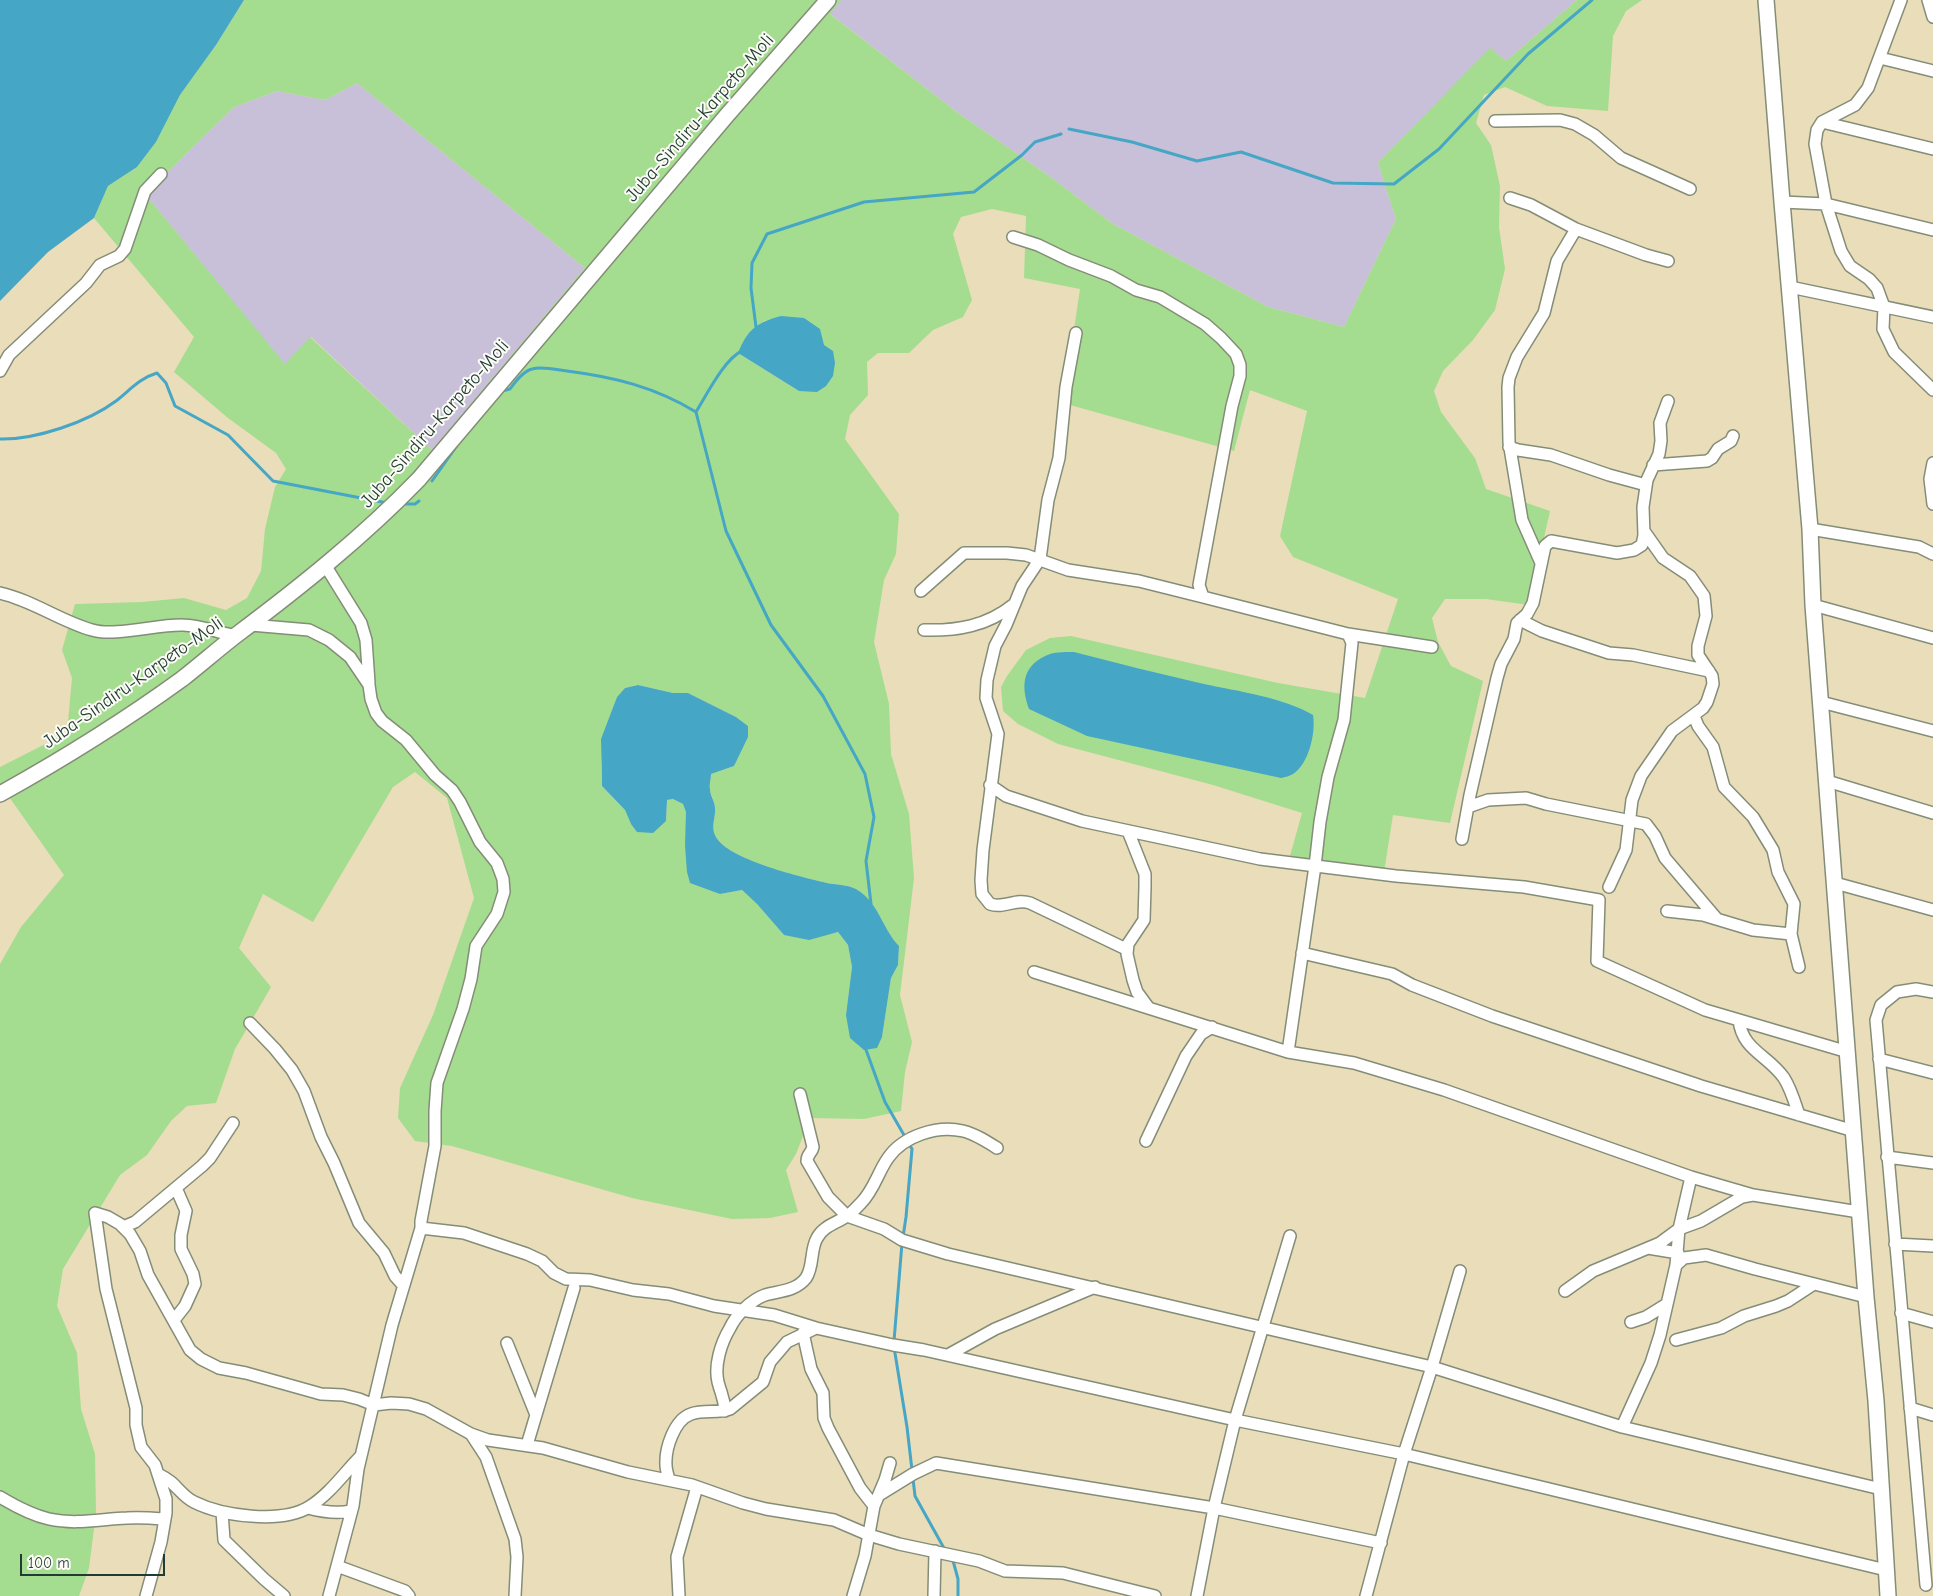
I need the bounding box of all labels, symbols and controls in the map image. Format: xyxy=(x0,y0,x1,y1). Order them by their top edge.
street label: Juba-Sindiru-Karpeto-Moli xyxy=(621,29,779,207)
street label: Juba-Sindiru-Karpeto-Moli xyxy=(356,335,514,513)
street label: Juba-Sindiru-Karpeto-Moli xyxy=(38,612,228,754)
scale bar xyxy=(22,1544,168,1576)
text: 100 m xyxy=(28,1554,70,1572)

